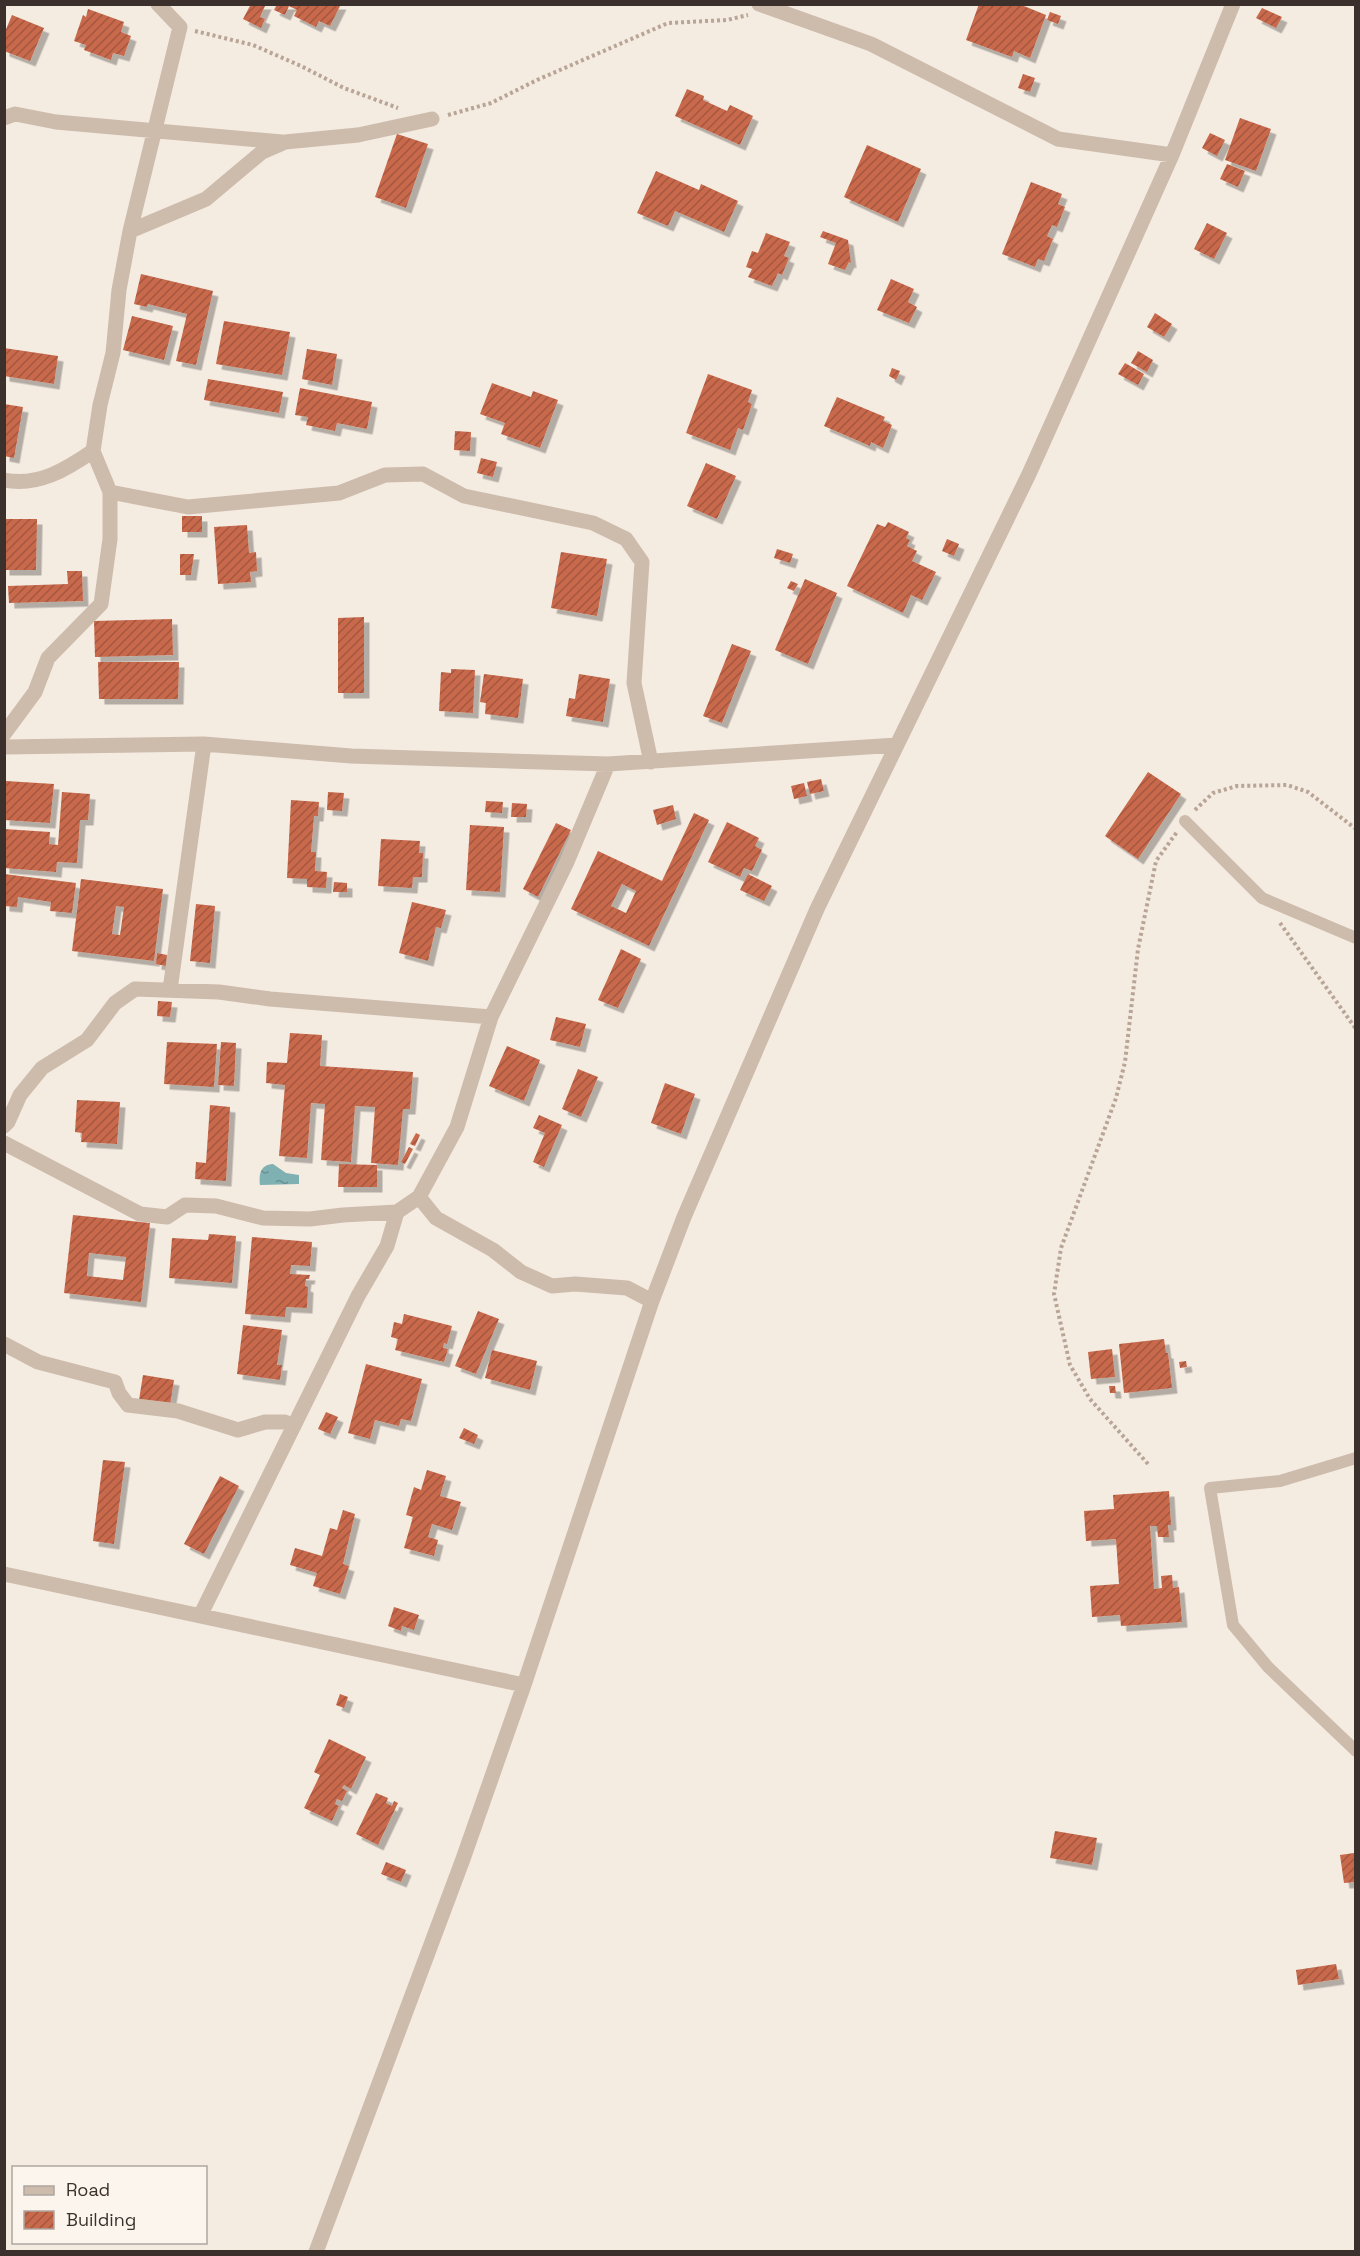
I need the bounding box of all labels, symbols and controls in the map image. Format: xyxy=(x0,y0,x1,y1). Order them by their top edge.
legend xyxy=(12,2166,207,2244)
text: Road xyxy=(66,2178,110,2201)
text: Building xyxy=(66,2208,136,2231)

